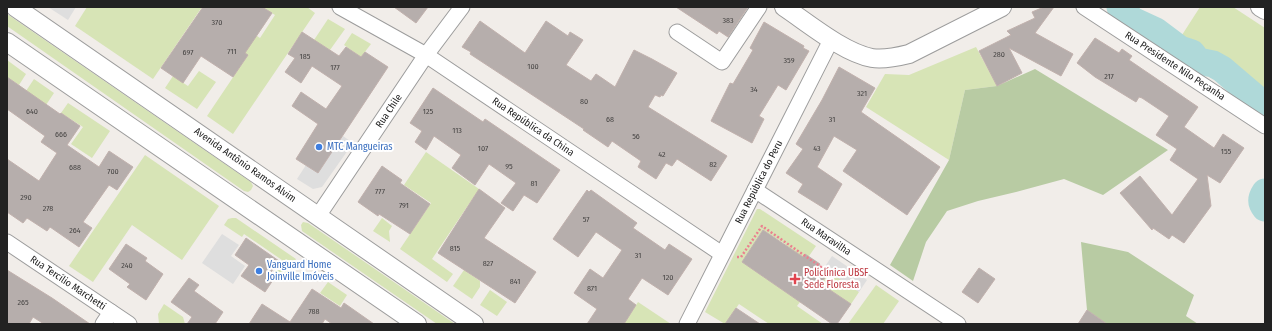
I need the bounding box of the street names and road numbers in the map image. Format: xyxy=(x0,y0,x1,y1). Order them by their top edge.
street label: Rua Presidente Nilo Peçanha xyxy=(1123,29,1227,103)
street label: Rua Chile xyxy=(373,92,405,130)
street label: Rua República da China xyxy=(490,94,577,159)
street label: Avenida Antônio Ramos Alvim xyxy=(192,125,298,205)
street label: Rua República do Peru xyxy=(732,138,785,226)
street label: Rua Maravilha xyxy=(799,216,853,258)
street label: Rua Tercílio Marchetti xyxy=(28,252,109,313)

